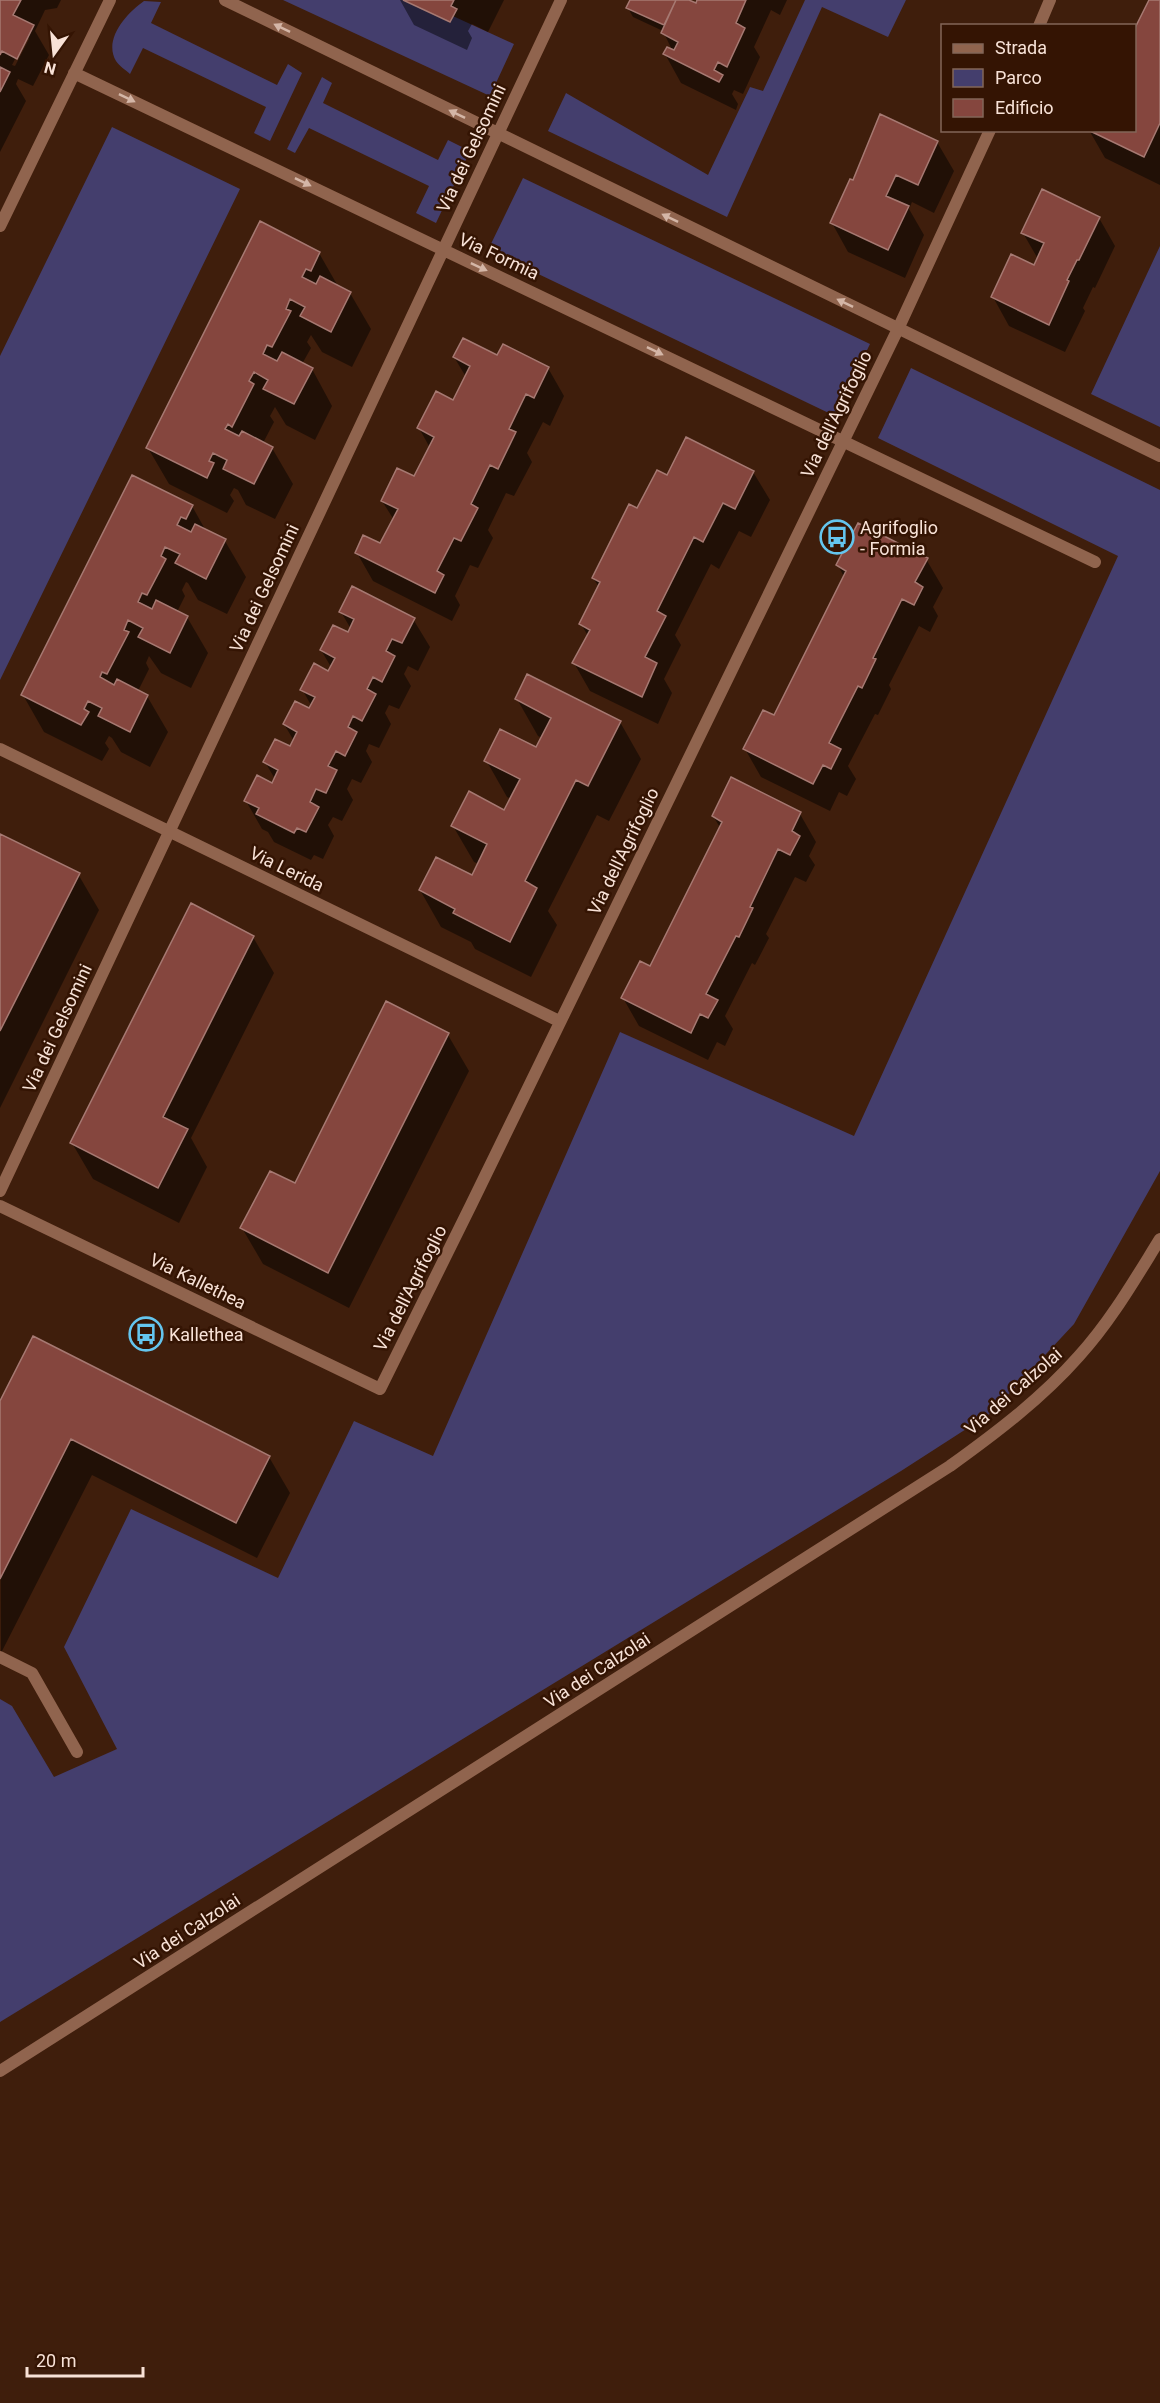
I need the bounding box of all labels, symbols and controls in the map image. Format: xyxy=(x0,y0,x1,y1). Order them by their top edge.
one-way arrow xyxy=(273,23,290,33)
north arrow xyxy=(24,24,84,84)
legend xyxy=(941,24,1136,132)
text: Strada xyxy=(995,37,1047,58)
text: N xyxy=(42,57,58,79)
text: Parco xyxy=(995,67,1042,88)
street label: Via dei Gelsomini xyxy=(432,81,510,215)
one-way arrow xyxy=(119,94,136,103)
text: Edificio xyxy=(995,97,1054,118)
one-way arrow xyxy=(449,109,466,118)
one-way arrow xyxy=(294,178,311,187)
one-way arrow xyxy=(661,213,679,223)
street label: Via Formia xyxy=(456,228,542,284)
one-way arrow xyxy=(470,262,487,271)
one-way arrow xyxy=(837,299,854,308)
one-way arrow xyxy=(646,346,663,355)
street label: Via dell'Agrifoglio xyxy=(796,347,876,481)
place label: Agrifoglio - Formia xyxy=(860,517,938,559)
bus stop icon: Agrifoglio - Formia xyxy=(819,519,855,555)
street label: Via dei Gelsomini xyxy=(225,521,303,655)
street label: Via dell'Agrifoglio xyxy=(583,784,663,918)
street label: Via Lerida xyxy=(247,842,327,896)
street label: Via dei Gelsomini xyxy=(18,961,96,1095)
street label: Via dell'Agrifoglio xyxy=(369,1221,451,1355)
street label: Via Kallethea xyxy=(146,1249,250,1313)
bus stop icon: Kallethea xyxy=(128,1316,164,1352)
place label: Kallethea xyxy=(169,1324,244,1345)
street label: Via dei Calzolai xyxy=(960,1343,1066,1439)
street label: Via dei Calzolai xyxy=(540,1628,654,1712)
street label: Via dei Calzolai xyxy=(130,1889,244,1973)
scale bar xyxy=(27,2340,142,2378)
text: 20 m xyxy=(36,2350,76,2371)

